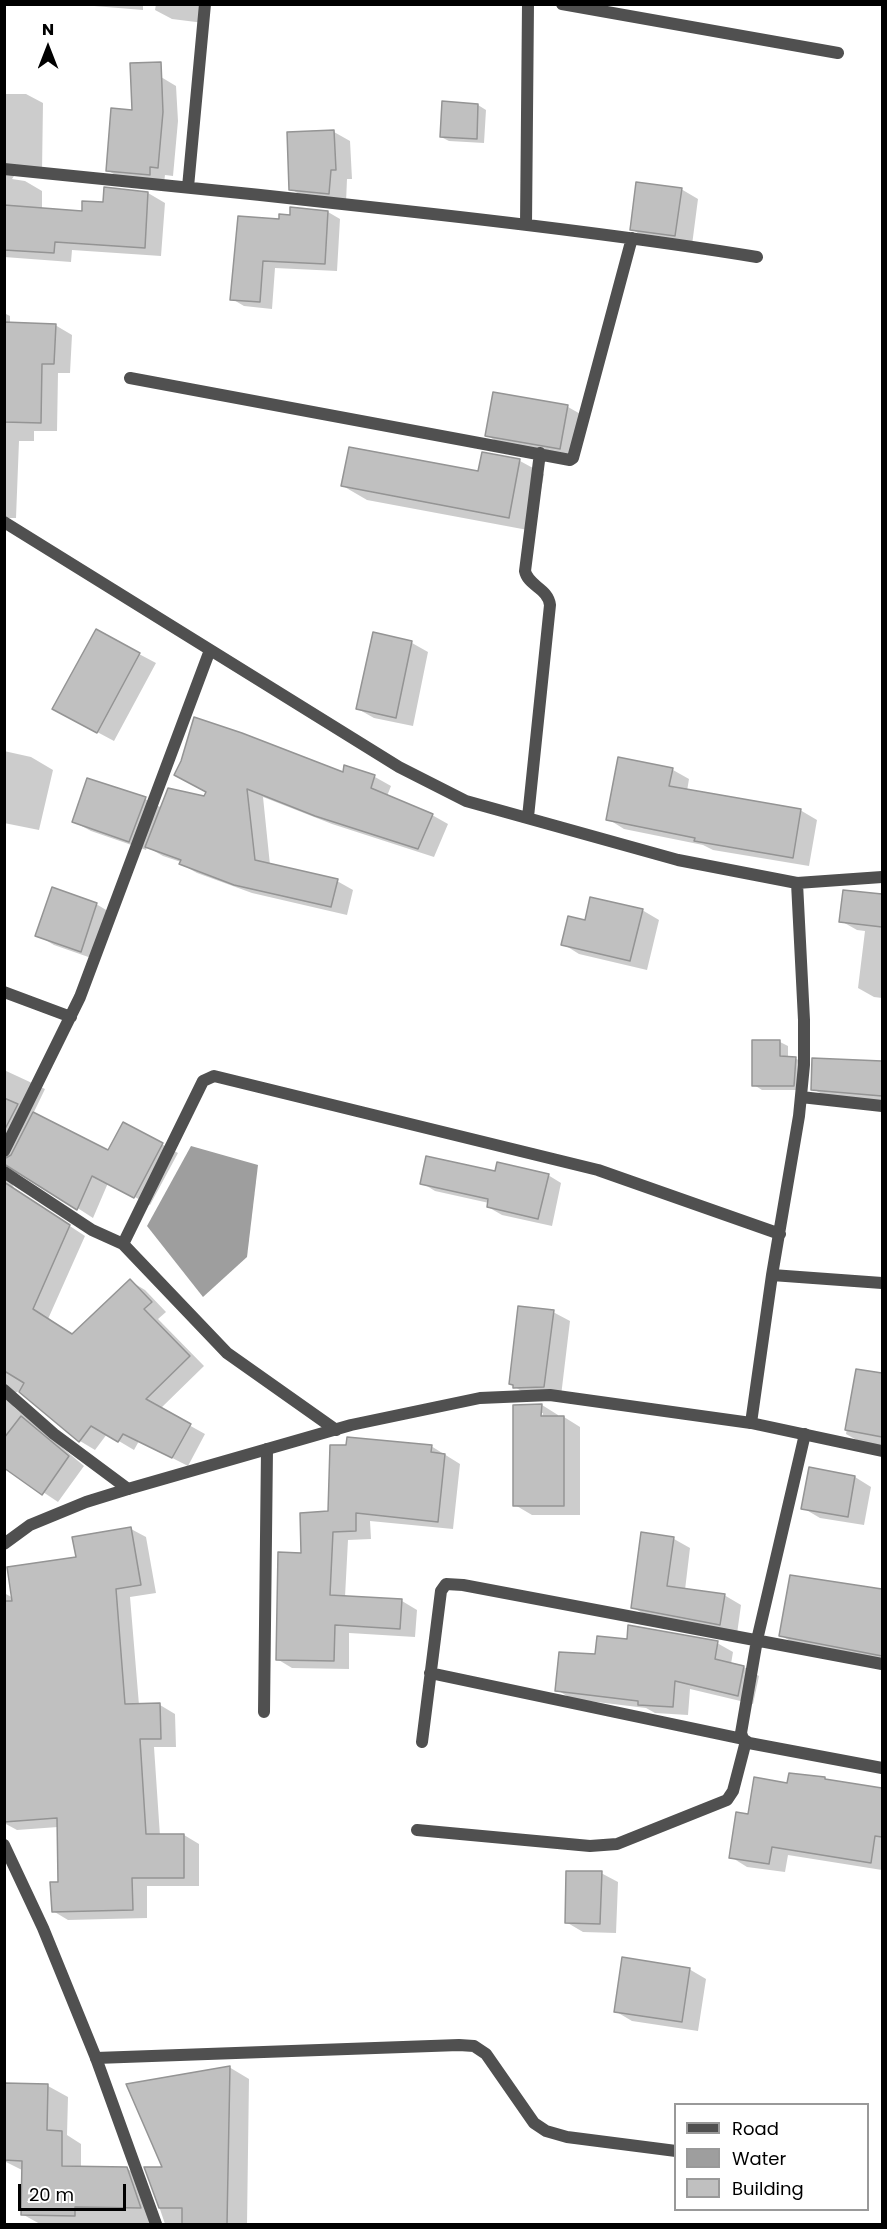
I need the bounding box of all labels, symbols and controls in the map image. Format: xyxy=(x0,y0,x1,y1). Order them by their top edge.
north arrow xyxy=(18,18,78,78)
text: N xyxy=(42,18,54,41)
legend xyxy=(674,2103,869,2211)
text: Road xyxy=(732,2116,779,2141)
text: Water xyxy=(732,2146,786,2171)
scale bar xyxy=(21,2172,129,2210)
text: Building xyxy=(732,2176,804,2201)
text: 20 m xyxy=(29,2182,74,2207)

